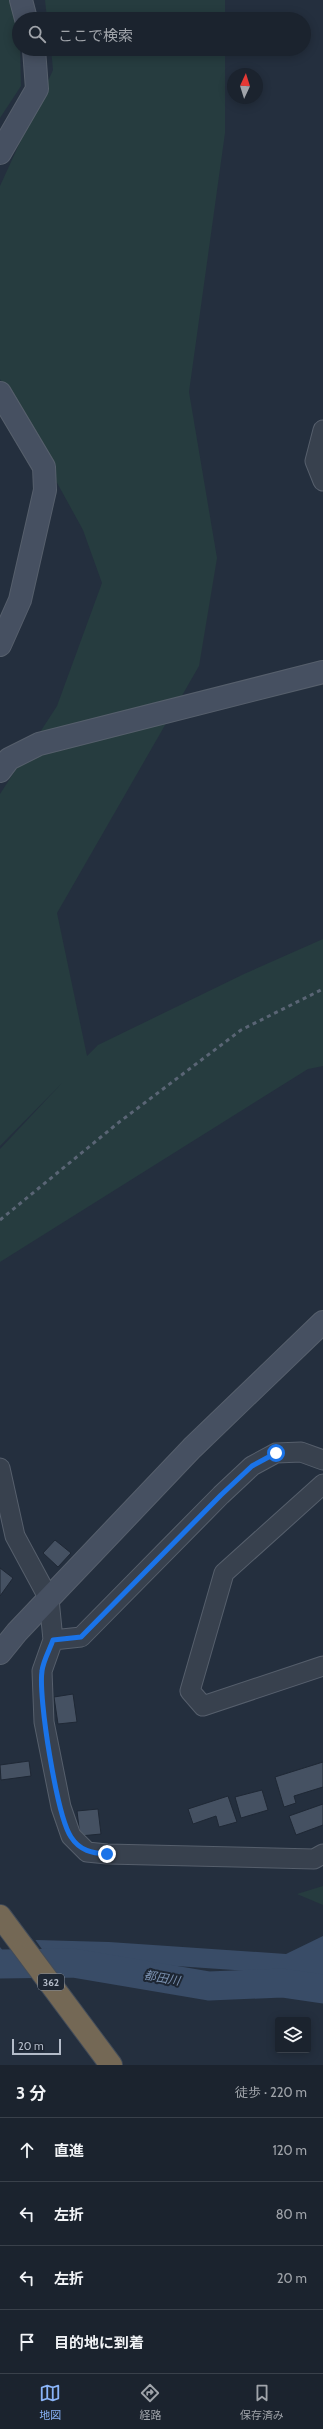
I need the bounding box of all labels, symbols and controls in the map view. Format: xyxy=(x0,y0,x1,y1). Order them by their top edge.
search box xyxy=(12,12,311,56)
icon: search xyxy=(26,23,48,45)
text: ここで検索 xyxy=(58,27,133,45)
north arrow xyxy=(227,68,263,104)
route start xyxy=(267,1444,285,1462)
route end xyxy=(98,1845,116,1863)
water label: 都田川 xyxy=(143,1967,183,1988)
road number: 362 xyxy=(38,1974,64,1990)
map controls xyxy=(275,2017,311,2053)
button: layers xyxy=(275,2017,311,2053)
scale bar xyxy=(12,2037,61,2056)
text: 20 m xyxy=(18,2039,44,2053)
text: 3 分 xyxy=(16,2083,46,2103)
text: 徒歩 · 220 m xyxy=(235,2084,307,2100)
icon: ahead xyxy=(16,2139,38,2161)
text: 直進 xyxy=(54,2142,84,2160)
text: 120 m xyxy=(273,2142,307,2158)
icon: left xyxy=(16,2203,38,2225)
text: 左折 xyxy=(54,2206,84,2224)
text: 80 m xyxy=(276,2206,307,2222)
icon: left xyxy=(16,2267,38,2289)
text: 左折 xyxy=(54,2270,84,2288)
text: 20 m xyxy=(277,2270,307,2286)
icon: arrive xyxy=(16,2331,38,2353)
text: 目的地に到着 xyxy=(54,2334,144,2352)
tab: 地図 xyxy=(39,2382,61,2422)
tab: 経路 xyxy=(139,2382,161,2422)
tab: 保存済み xyxy=(240,2382,284,2422)

